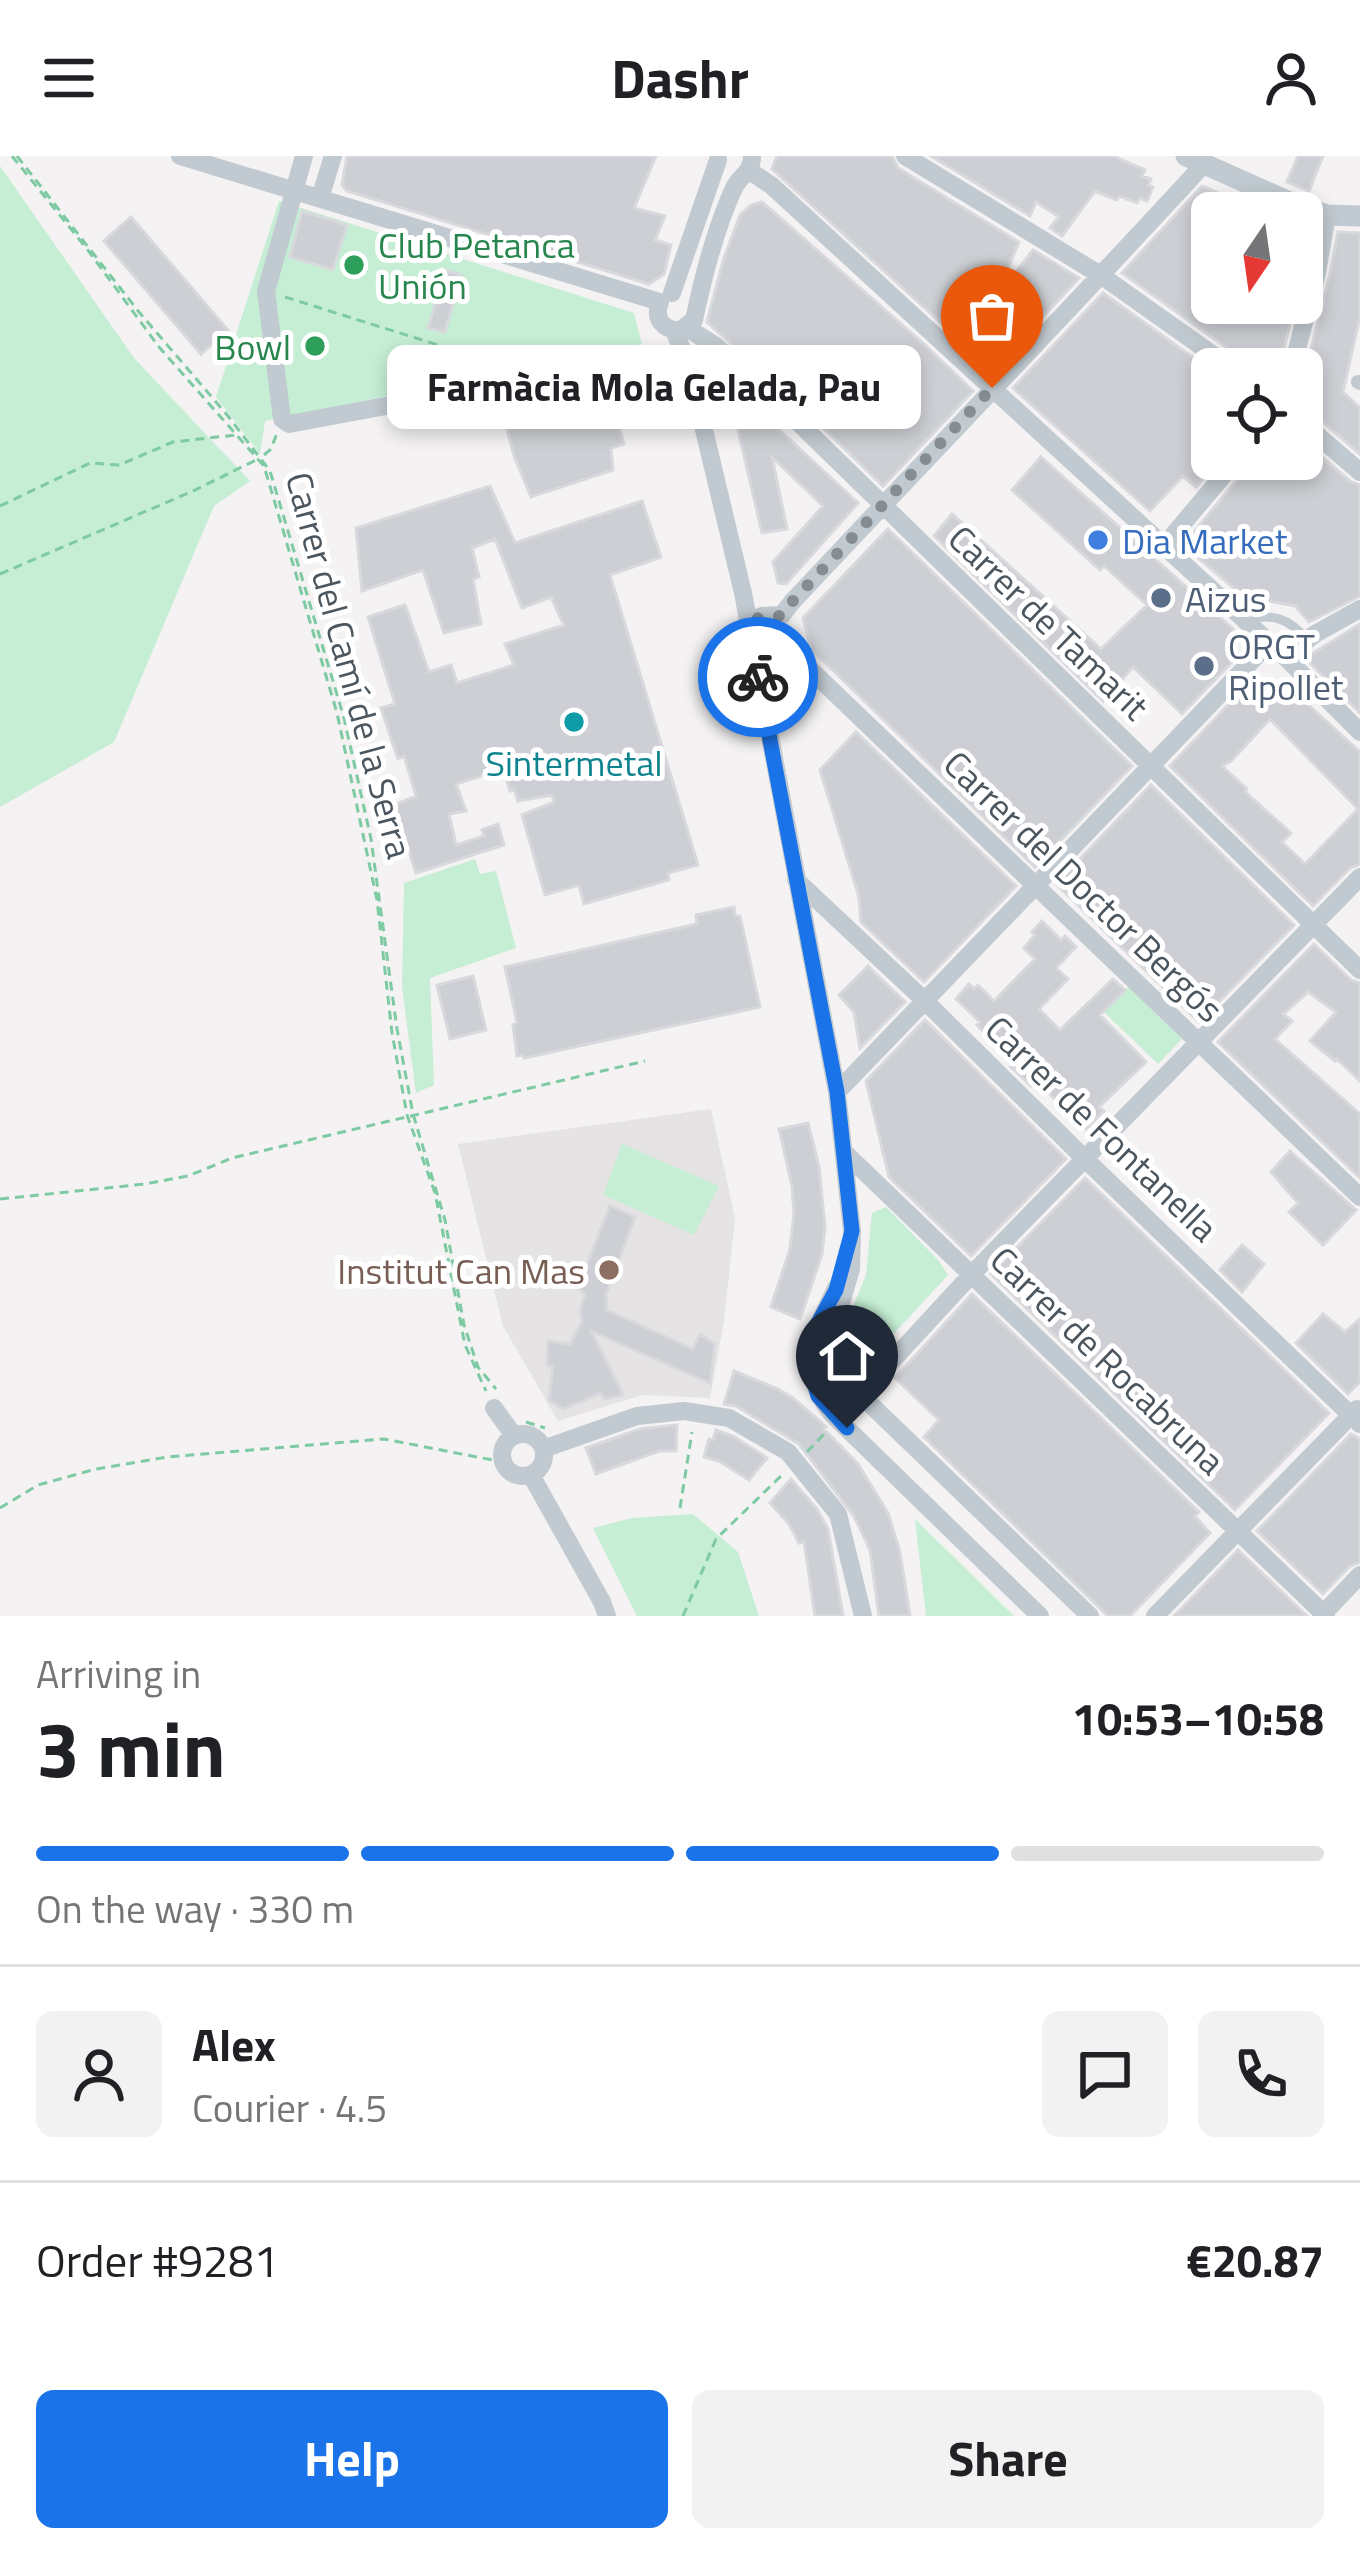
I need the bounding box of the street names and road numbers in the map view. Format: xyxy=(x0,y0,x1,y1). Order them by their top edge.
street label: Carrer del Camí de la Serra xyxy=(272,466,428,864)
street label: Carrer de Tamarit xyxy=(936,512,1162,733)
street label: Carrer del Doctor Bergós xyxy=(931,737,1237,1035)
street label: Carrer de Fontanella xyxy=(973,1002,1231,1254)
street label: Carrer de Rocabruna xyxy=(978,1233,1238,1487)

